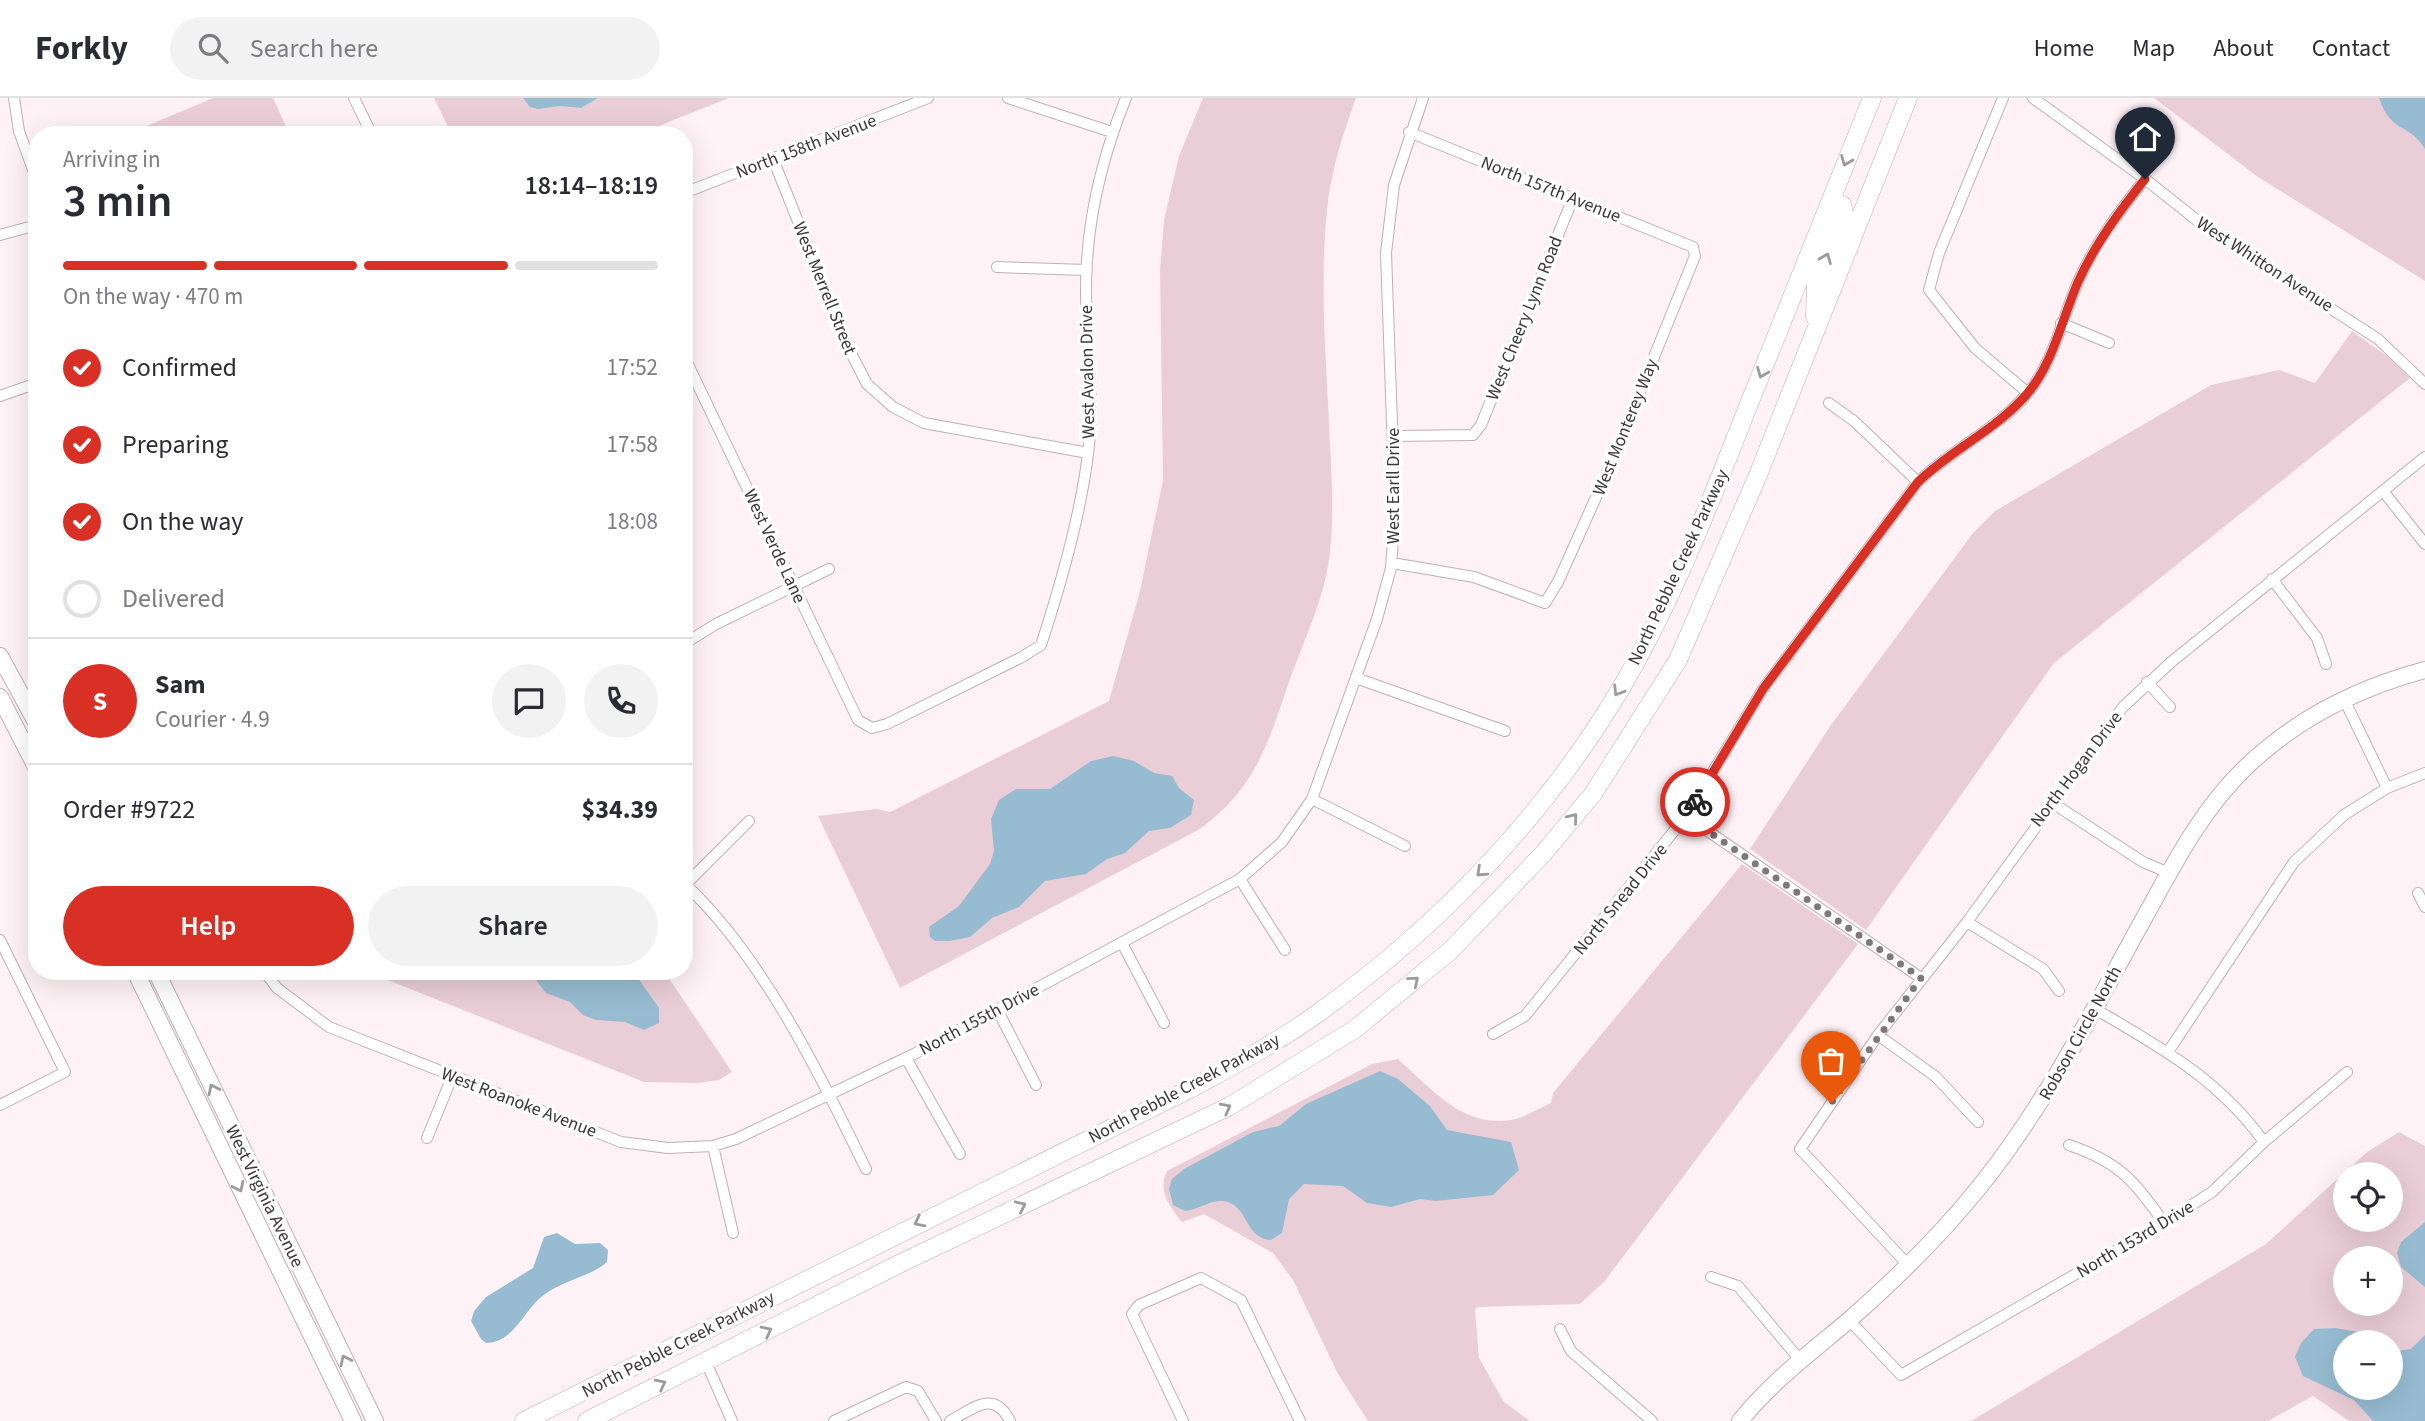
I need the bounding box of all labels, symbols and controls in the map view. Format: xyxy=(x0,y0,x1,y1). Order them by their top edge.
search box xyxy=(170,17,660,80)
text: Forkly xyxy=(35,25,128,72)
icon: search xyxy=(194,29,232,67)
text: Search here xyxy=(250,30,378,67)
text: Home xyxy=(2034,31,2094,66)
text: Map xyxy=(2132,31,2175,66)
text: About xyxy=(2213,31,2274,66)
text: Contact xyxy=(2312,31,2390,66)
pin xyxy=(2115,107,2175,179)
street label: North 158th Avenue xyxy=(732,108,880,185)
icon: home xyxy=(2126,118,2164,156)
text: Arriving in xyxy=(63,143,161,176)
street label: North 157th Avenue xyxy=(1477,150,1625,229)
one-way arrow xyxy=(1841,155,1855,167)
text: 18:14–18:19 xyxy=(525,167,658,204)
text: 3 min xyxy=(63,169,172,234)
street label: West Whitton Avenue xyxy=(2191,211,2338,318)
street label: West Merrell Street xyxy=(787,218,863,358)
street label: West Cheery Lynn Road xyxy=(1480,232,1569,404)
one-way arrow xyxy=(1818,253,1832,265)
text: On the way · 470 m xyxy=(63,280,243,313)
street label: West Avalon Drive xyxy=(1074,305,1101,439)
icon: check xyxy=(63,349,101,387)
text: Confirmed xyxy=(122,349,237,386)
text: 17:52 xyxy=(607,351,658,384)
street label: West Monterey Way xyxy=(1587,354,1665,499)
one-way arrow xyxy=(1756,366,1770,378)
icon: check xyxy=(63,426,101,464)
text: Preparing xyxy=(122,426,228,463)
text: 17:58 xyxy=(607,428,658,461)
street label: West Earll Drive xyxy=(1381,428,1406,544)
street label: North Pebble Creek Parkway xyxy=(1622,465,1735,669)
street label: West Verde Lane xyxy=(737,485,812,607)
icon: check xyxy=(63,503,101,541)
text: On the way xyxy=(122,503,243,540)
text: 18:08 xyxy=(607,505,658,538)
text: Delivered xyxy=(122,580,225,617)
button: chat xyxy=(492,664,566,738)
button: phone xyxy=(584,664,658,738)
text: Sam xyxy=(155,666,205,703)
text: S xyxy=(93,683,107,720)
one-way arrow xyxy=(1613,683,1626,696)
text: Courier · 4.9 xyxy=(155,703,270,736)
street label: North Hogan Drive xyxy=(2025,706,2128,832)
courier xyxy=(1660,767,1730,837)
icon: bike xyxy=(1676,783,1714,821)
text: Order #9722 xyxy=(63,791,195,828)
text: $34.39 xyxy=(582,791,658,828)
one-way arrow xyxy=(1564,814,1577,826)
street label: North Snead Drive xyxy=(1568,838,1673,960)
one-way arrow xyxy=(1476,863,1489,876)
button: Help xyxy=(63,886,354,966)
button: Share xyxy=(368,886,658,966)
street label: Robson Circle North xyxy=(2033,962,2128,1105)
one-way arrow xyxy=(1407,976,1419,989)
street label: North 155th Drive xyxy=(915,977,1044,1062)
street label: North Pebble Creek Parkway xyxy=(1084,1027,1285,1150)
pin xyxy=(1801,1031,1861,1103)
icon: bag xyxy=(1812,1042,1850,1080)
street label: West Roanoke Avenue xyxy=(437,1061,600,1144)
one-way arrow xyxy=(208,1084,222,1096)
one-way arrow xyxy=(1219,1103,1232,1116)
street label: West Virginia Avenue xyxy=(219,1121,310,1272)
map controls xyxy=(2333,1162,2403,1400)
button: locate xyxy=(2333,1162,2403,1232)
one-way arrow xyxy=(231,1180,245,1192)
street label: North 153rd Drive xyxy=(2072,1195,2199,1284)
one-way arrow xyxy=(1014,1201,1026,1215)
one-way arrow xyxy=(914,1213,926,1227)
button: + xyxy=(2333,1246,2403,1316)
street label: North Pebble Creek Parkway xyxy=(577,1285,780,1404)
one-way arrow xyxy=(760,1325,772,1339)
button: − xyxy=(2333,1330,2403,1400)
one-way arrow xyxy=(340,1355,354,1367)
one-way arrow xyxy=(654,1379,666,1393)

